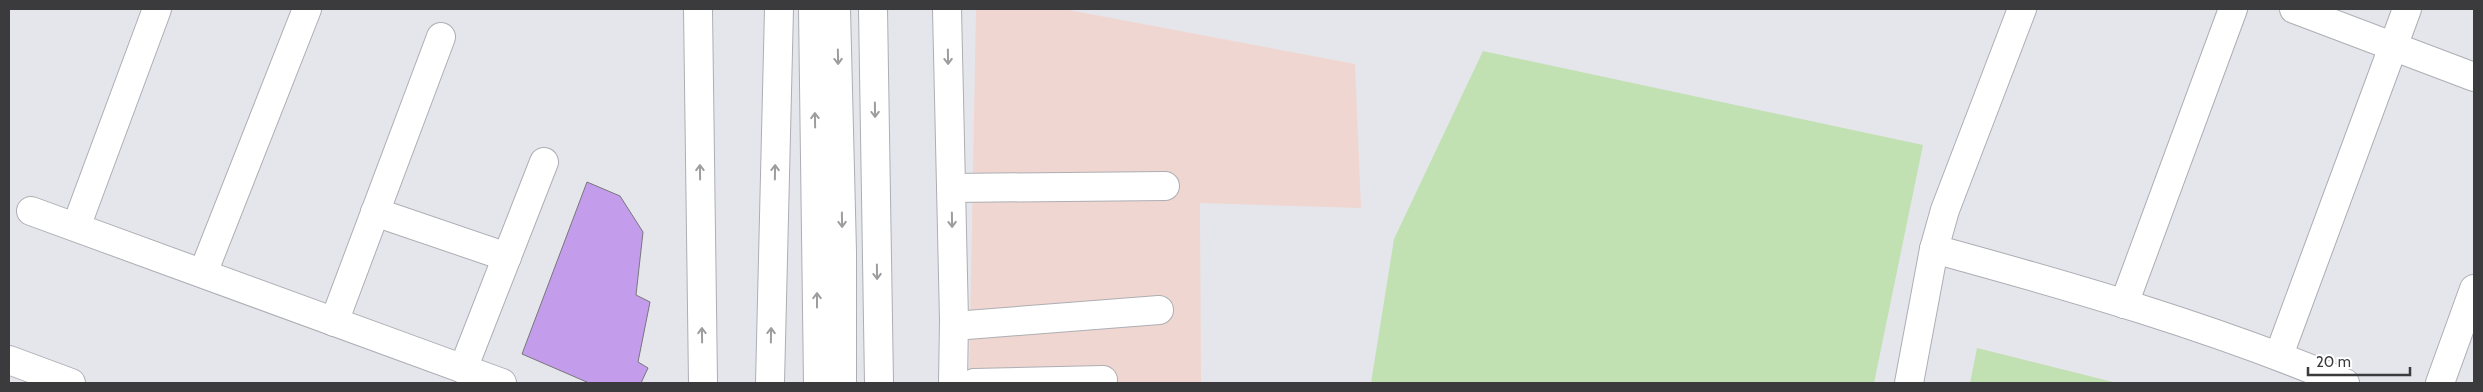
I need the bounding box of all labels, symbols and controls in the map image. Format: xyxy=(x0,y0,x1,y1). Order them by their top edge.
one-way arrow xyxy=(833,49,842,65)
one-way arrow xyxy=(943,49,953,65)
one-way arrow xyxy=(870,102,879,118)
one-way arrow xyxy=(810,112,820,128)
one-way arrow xyxy=(695,164,705,180)
one-way arrow xyxy=(770,164,780,180)
one-way arrow xyxy=(837,212,846,228)
one-way arrow xyxy=(947,212,957,228)
one-way arrow xyxy=(872,264,882,280)
one-way arrow xyxy=(812,292,822,308)
one-way arrow xyxy=(697,327,707,343)
one-way arrow xyxy=(766,327,776,343)
scale bar xyxy=(2308,344,2410,376)
text: 20 m xyxy=(2316,353,2351,371)

